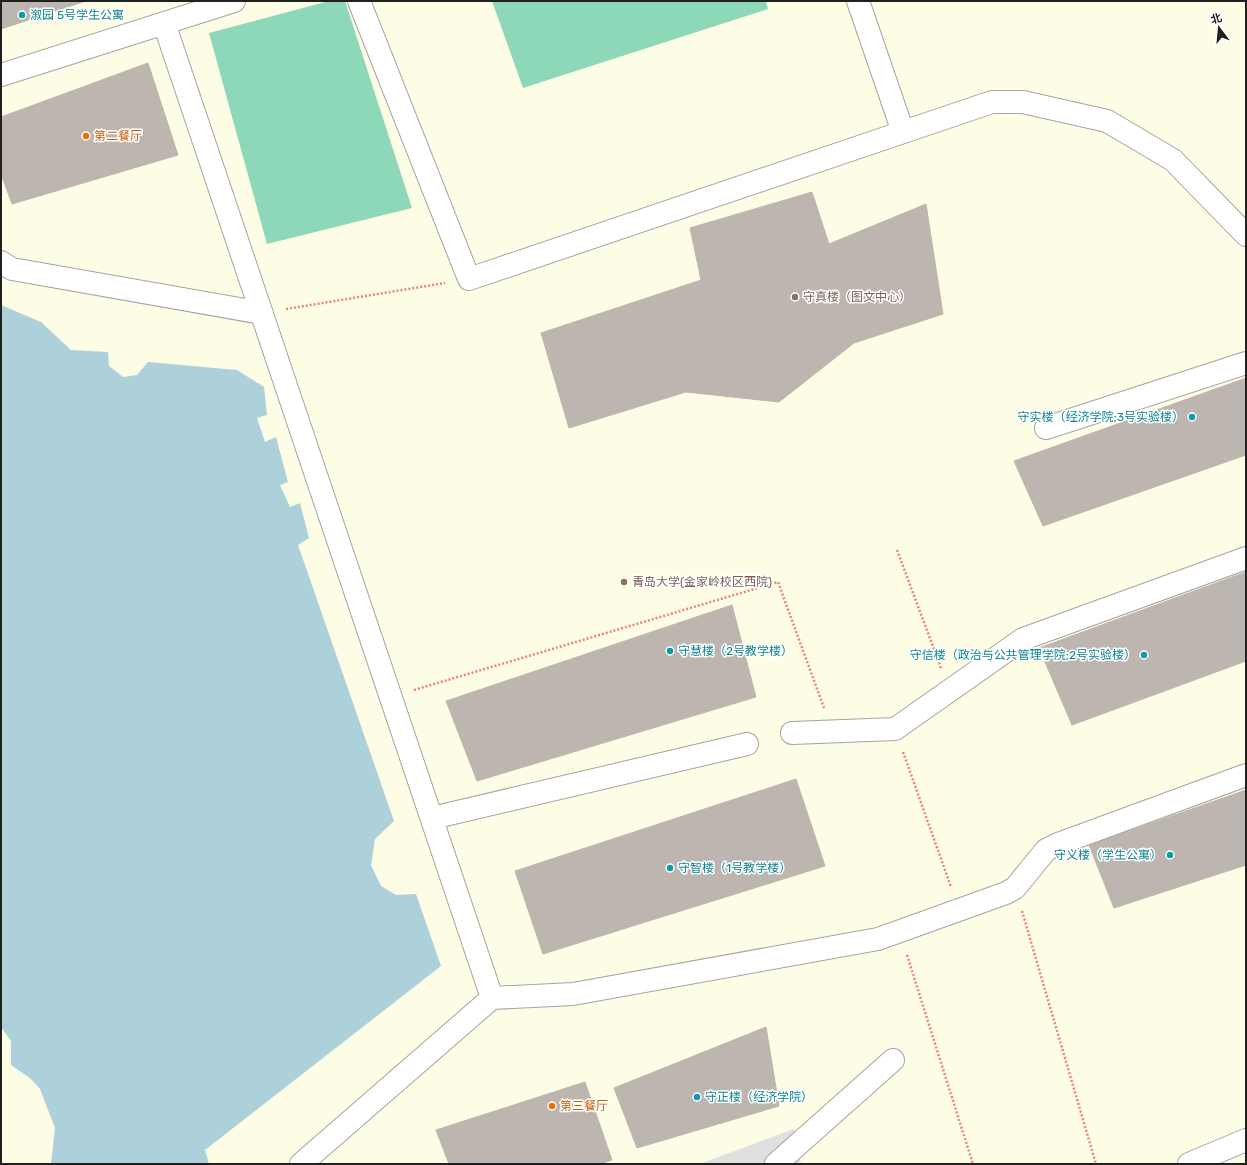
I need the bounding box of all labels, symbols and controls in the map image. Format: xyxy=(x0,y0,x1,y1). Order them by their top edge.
place label: 溆园 5号学生公寓 xyxy=(30,8,124,22)
north arrow xyxy=(1199,8,1239,48)
marker: 溆园 5号学生公寓 xyxy=(17,10,27,20)
text: 北 xyxy=(1209,11,1223,27)
place label: 第二餐厅 xyxy=(94,129,142,143)
marker: 第二餐厅 xyxy=(81,131,91,141)
place label: 守真楼（图文中心） xyxy=(803,290,911,304)
marker: 守真楼（图文中心） xyxy=(790,292,800,302)
place label: 守实楼（经济学院;3号实验楼） xyxy=(1018,410,1184,424)
marker: 守实楼（经济学院;3号实验楼） xyxy=(1187,412,1197,422)
place label: 青岛大学(金家岭校区西院) xyxy=(632,575,772,589)
marker: 青岛大学(金家岭校区西院) xyxy=(619,577,629,587)
place label: 守慧楼（2号教学楼） xyxy=(678,644,793,658)
marker: 守慧楼（2号教学楼） xyxy=(665,646,675,656)
place label: 守信楼（政治与公共管理学院;2号实验楼） xyxy=(910,648,1136,662)
marker: 守信楼（政治与公共管理学院;2号实验楼） xyxy=(1139,650,1149,660)
place label: 守义楼（学生公寓） xyxy=(1054,848,1162,862)
marker: 守义楼（学生公寓） xyxy=(1165,850,1175,860)
place label: 守智楼（1号教学楼） xyxy=(678,861,791,875)
marker: 守智楼（1号教学楼） xyxy=(665,863,675,873)
place label: 守正楼（经济学院） xyxy=(705,1090,813,1104)
marker: 守正楼（经济学院） xyxy=(692,1092,702,1102)
place label: 第三餐厅 xyxy=(560,1099,608,1113)
marker: 第三餐厅 xyxy=(547,1101,557,1111)

